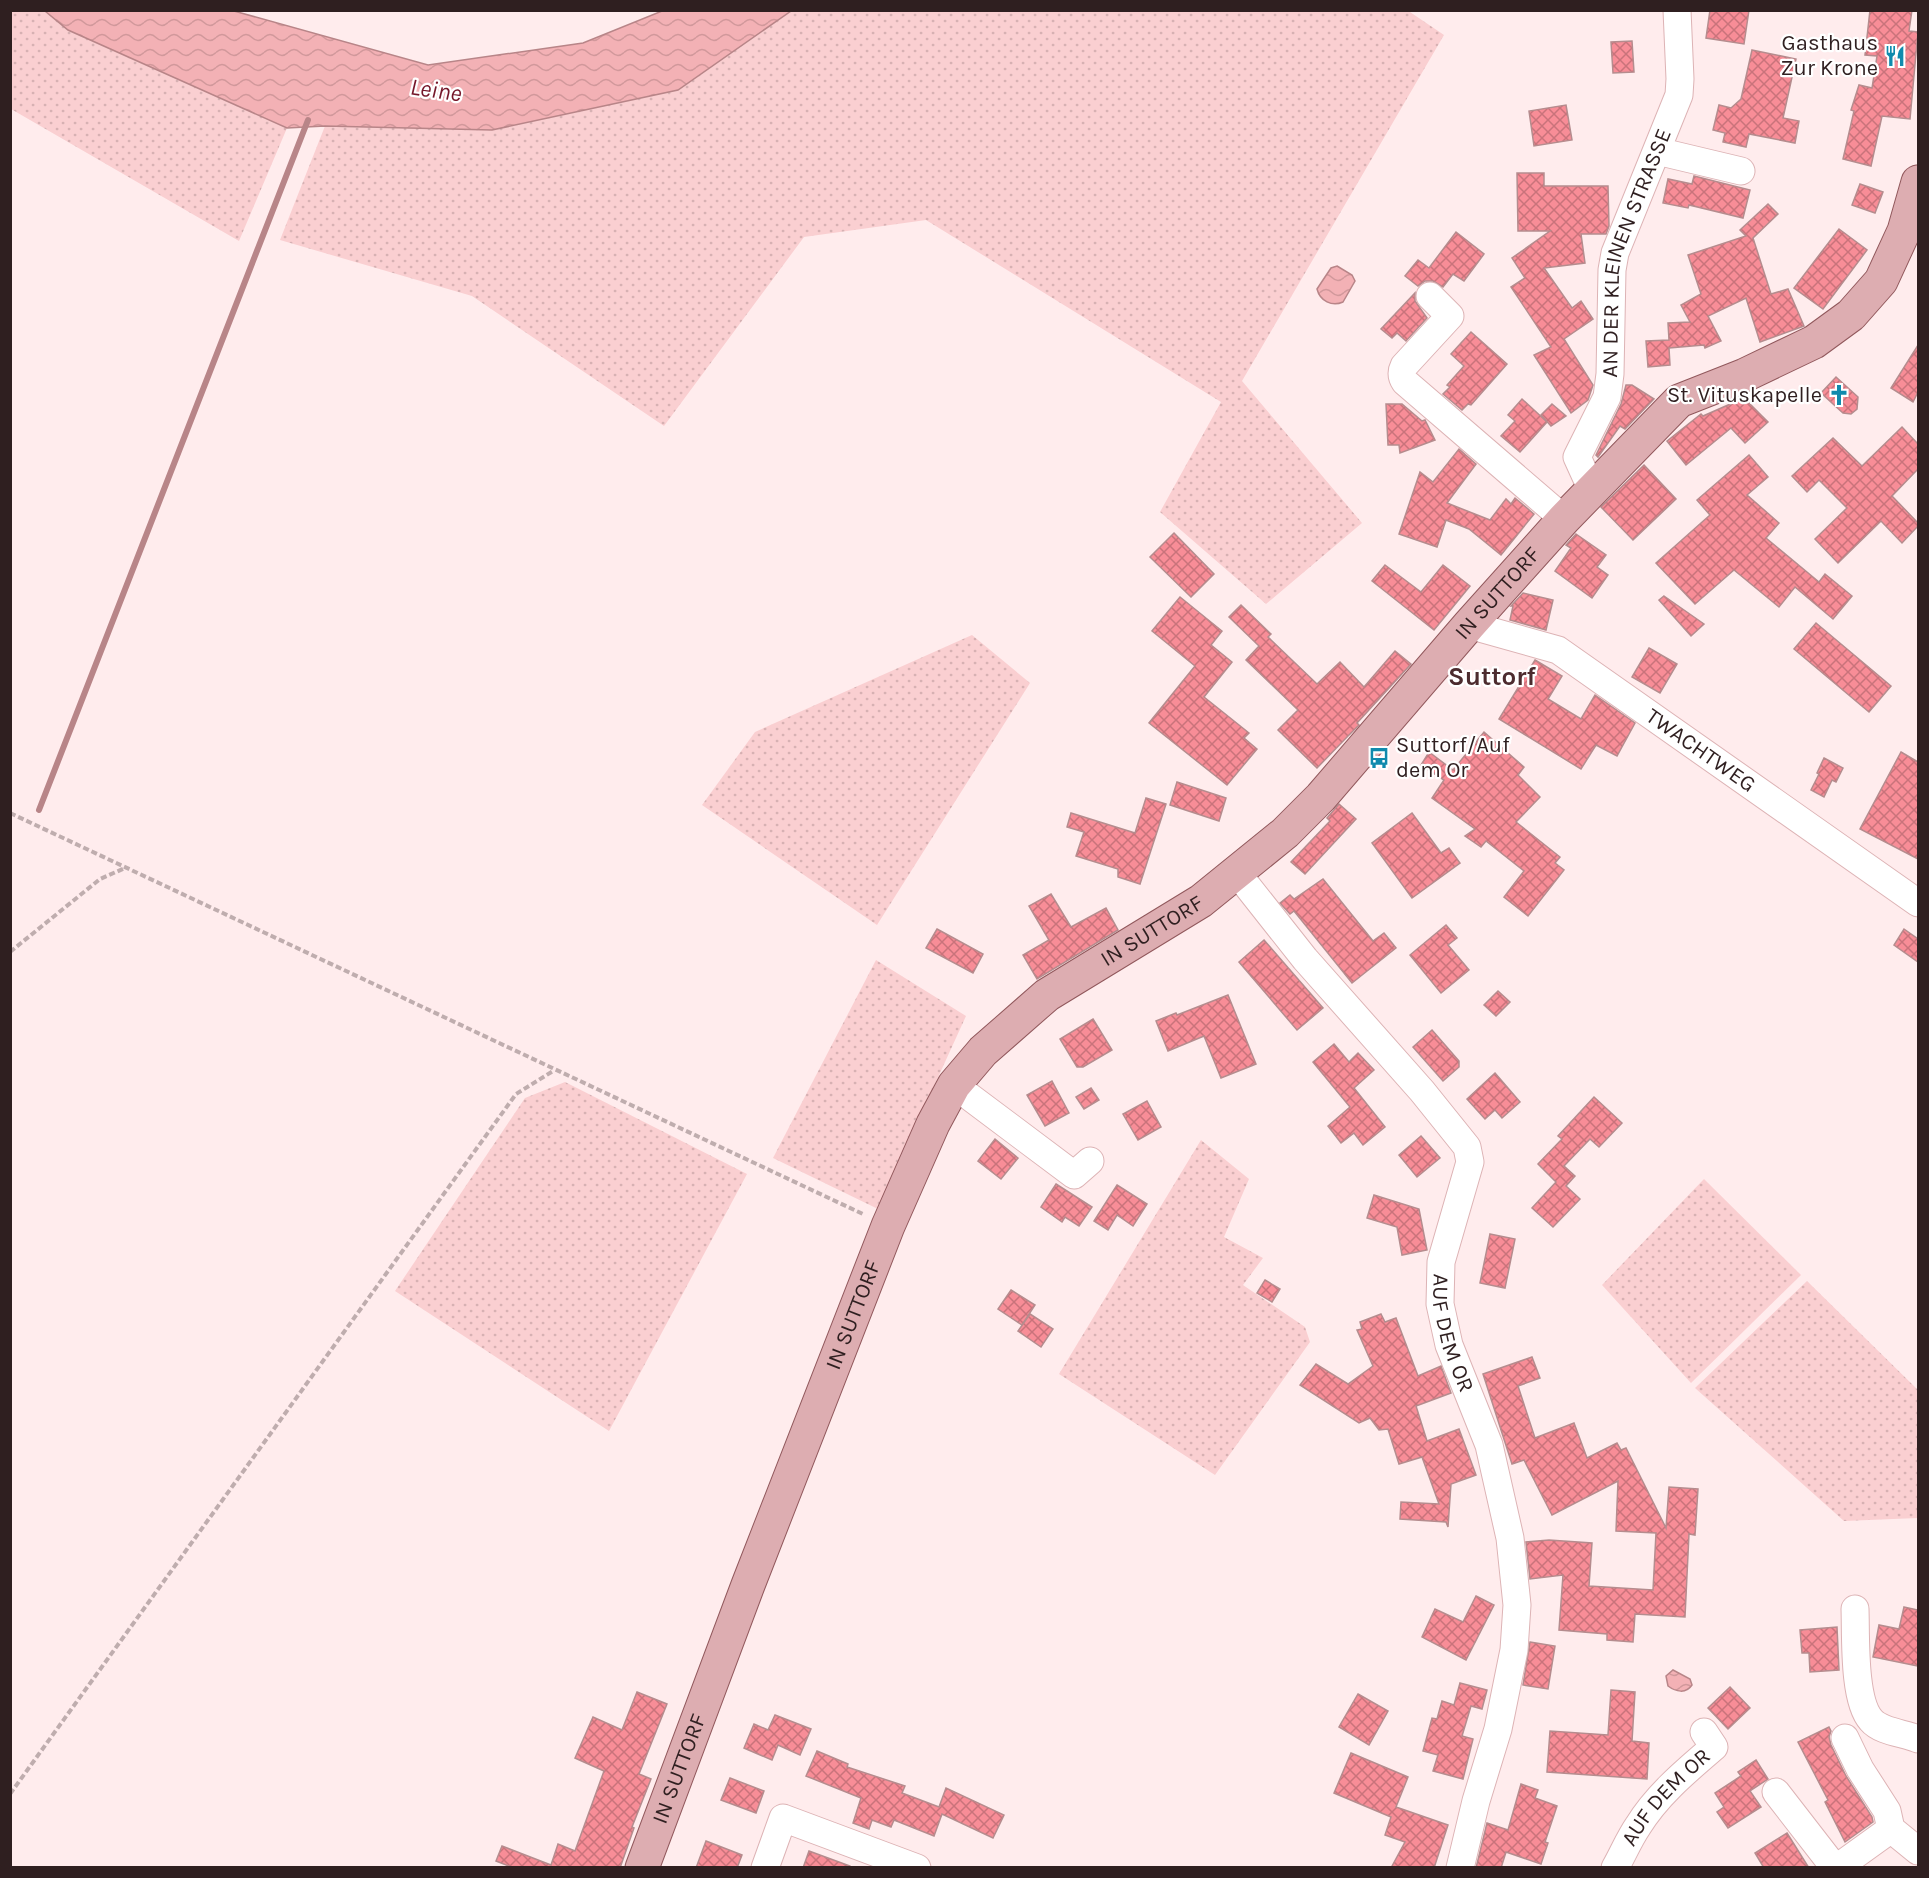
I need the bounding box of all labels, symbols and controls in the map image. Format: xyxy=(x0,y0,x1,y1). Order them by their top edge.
place label: Gasthaus Zur Krone xyxy=(1781,30,1878,81)
restaurant icon: Gasthaus Zur Krone xyxy=(1883,44,1907,68)
water label: Leine xyxy=(408,73,464,107)
street label: AN DER KLEINEN STRASSE xyxy=(1597,125,1677,378)
place label: St. Vituskapelle xyxy=(1667,382,1822,408)
church icon: St. Vituskapelle xyxy=(1827,383,1851,407)
street label: IN SUTTORF xyxy=(1449,542,1546,645)
district label: Suttorf xyxy=(1448,661,1536,692)
street label: TWACHTWEG xyxy=(1641,703,1761,798)
place label: Suttorf/Auf dem Or xyxy=(1396,732,1510,783)
bus stop icon: Suttorf/Auf dem Or xyxy=(1367,746,1391,770)
street label: IN SUTTORF xyxy=(1096,890,1208,972)
street label: IN SUTTORF xyxy=(820,1257,886,1373)
street label: AUF DEM OR xyxy=(1427,1273,1480,1396)
street label: IN SUTTORF xyxy=(647,1710,712,1827)
street label: AUF DEM OR xyxy=(1616,1743,1716,1850)

